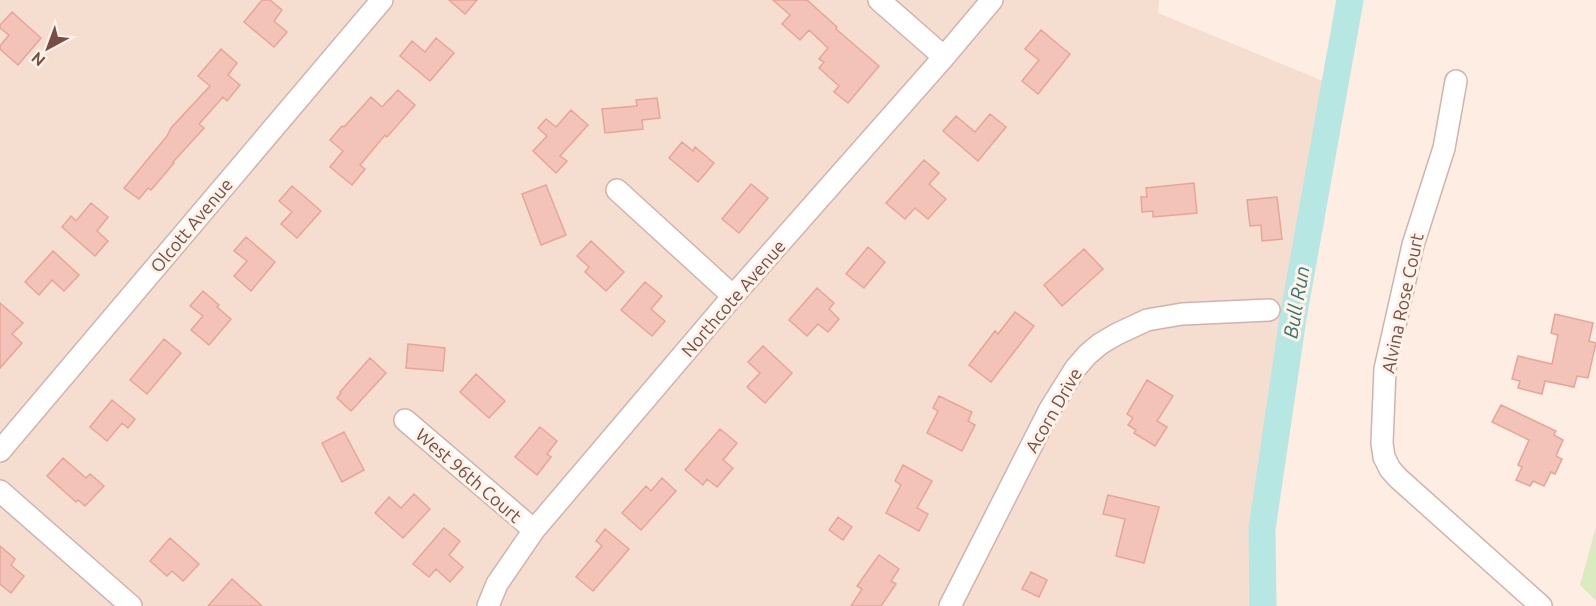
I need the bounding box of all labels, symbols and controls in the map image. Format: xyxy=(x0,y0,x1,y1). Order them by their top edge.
north arrow xyxy=(18,18,78,78)
text: N xyxy=(28,49,49,70)
street label: Olcott Avenue xyxy=(146,174,236,276)
street label: Alvina Rose Court xyxy=(1377,231,1427,375)
street label: Northcote Avenue xyxy=(677,236,789,360)
water label: Bull Run xyxy=(1278,264,1314,340)
street label: Acorn Drive xyxy=(1021,364,1085,456)
street label: West 96th Court xyxy=(412,424,526,526)

